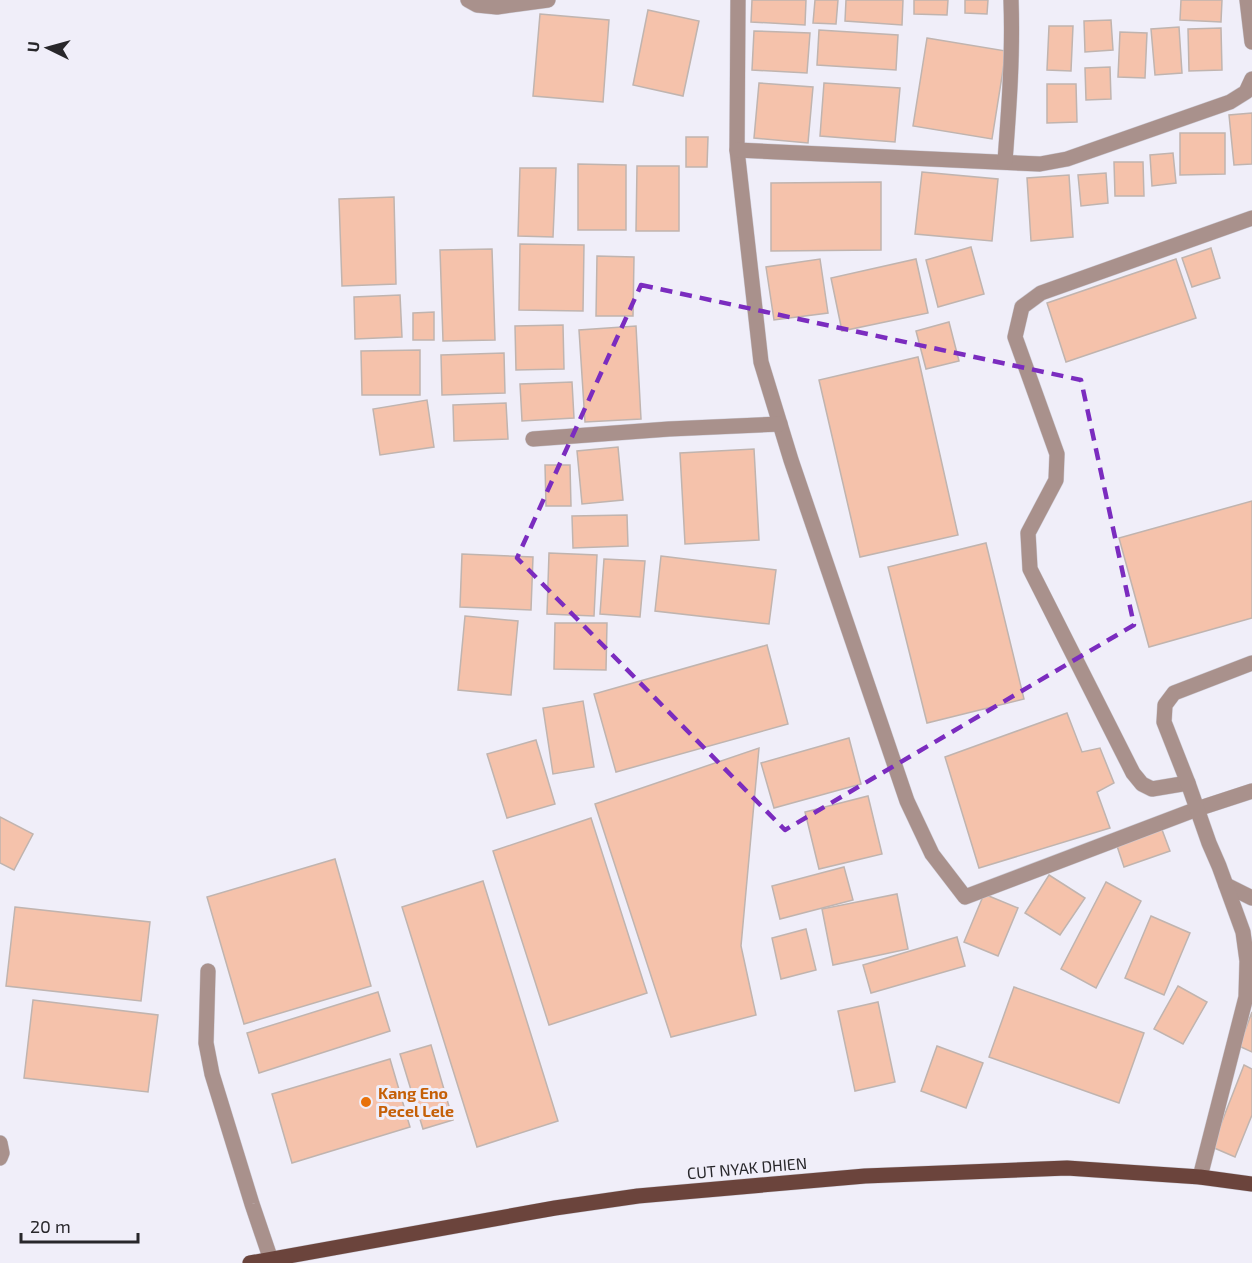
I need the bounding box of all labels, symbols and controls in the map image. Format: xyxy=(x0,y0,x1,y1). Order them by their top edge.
north arrow xyxy=(18,18,78,78)
text: U xyxy=(23,40,43,53)
place label: Kang Eno Pecel Lele xyxy=(378,1083,454,1120)
marker: Kang Eno Pecel Lele xyxy=(359,1095,373,1109)
street label: CUT NYAK DHIEN xyxy=(686,1153,808,1182)
scale bar xyxy=(21,1206,138,1244)
text: 20 m xyxy=(30,1215,71,1237)

